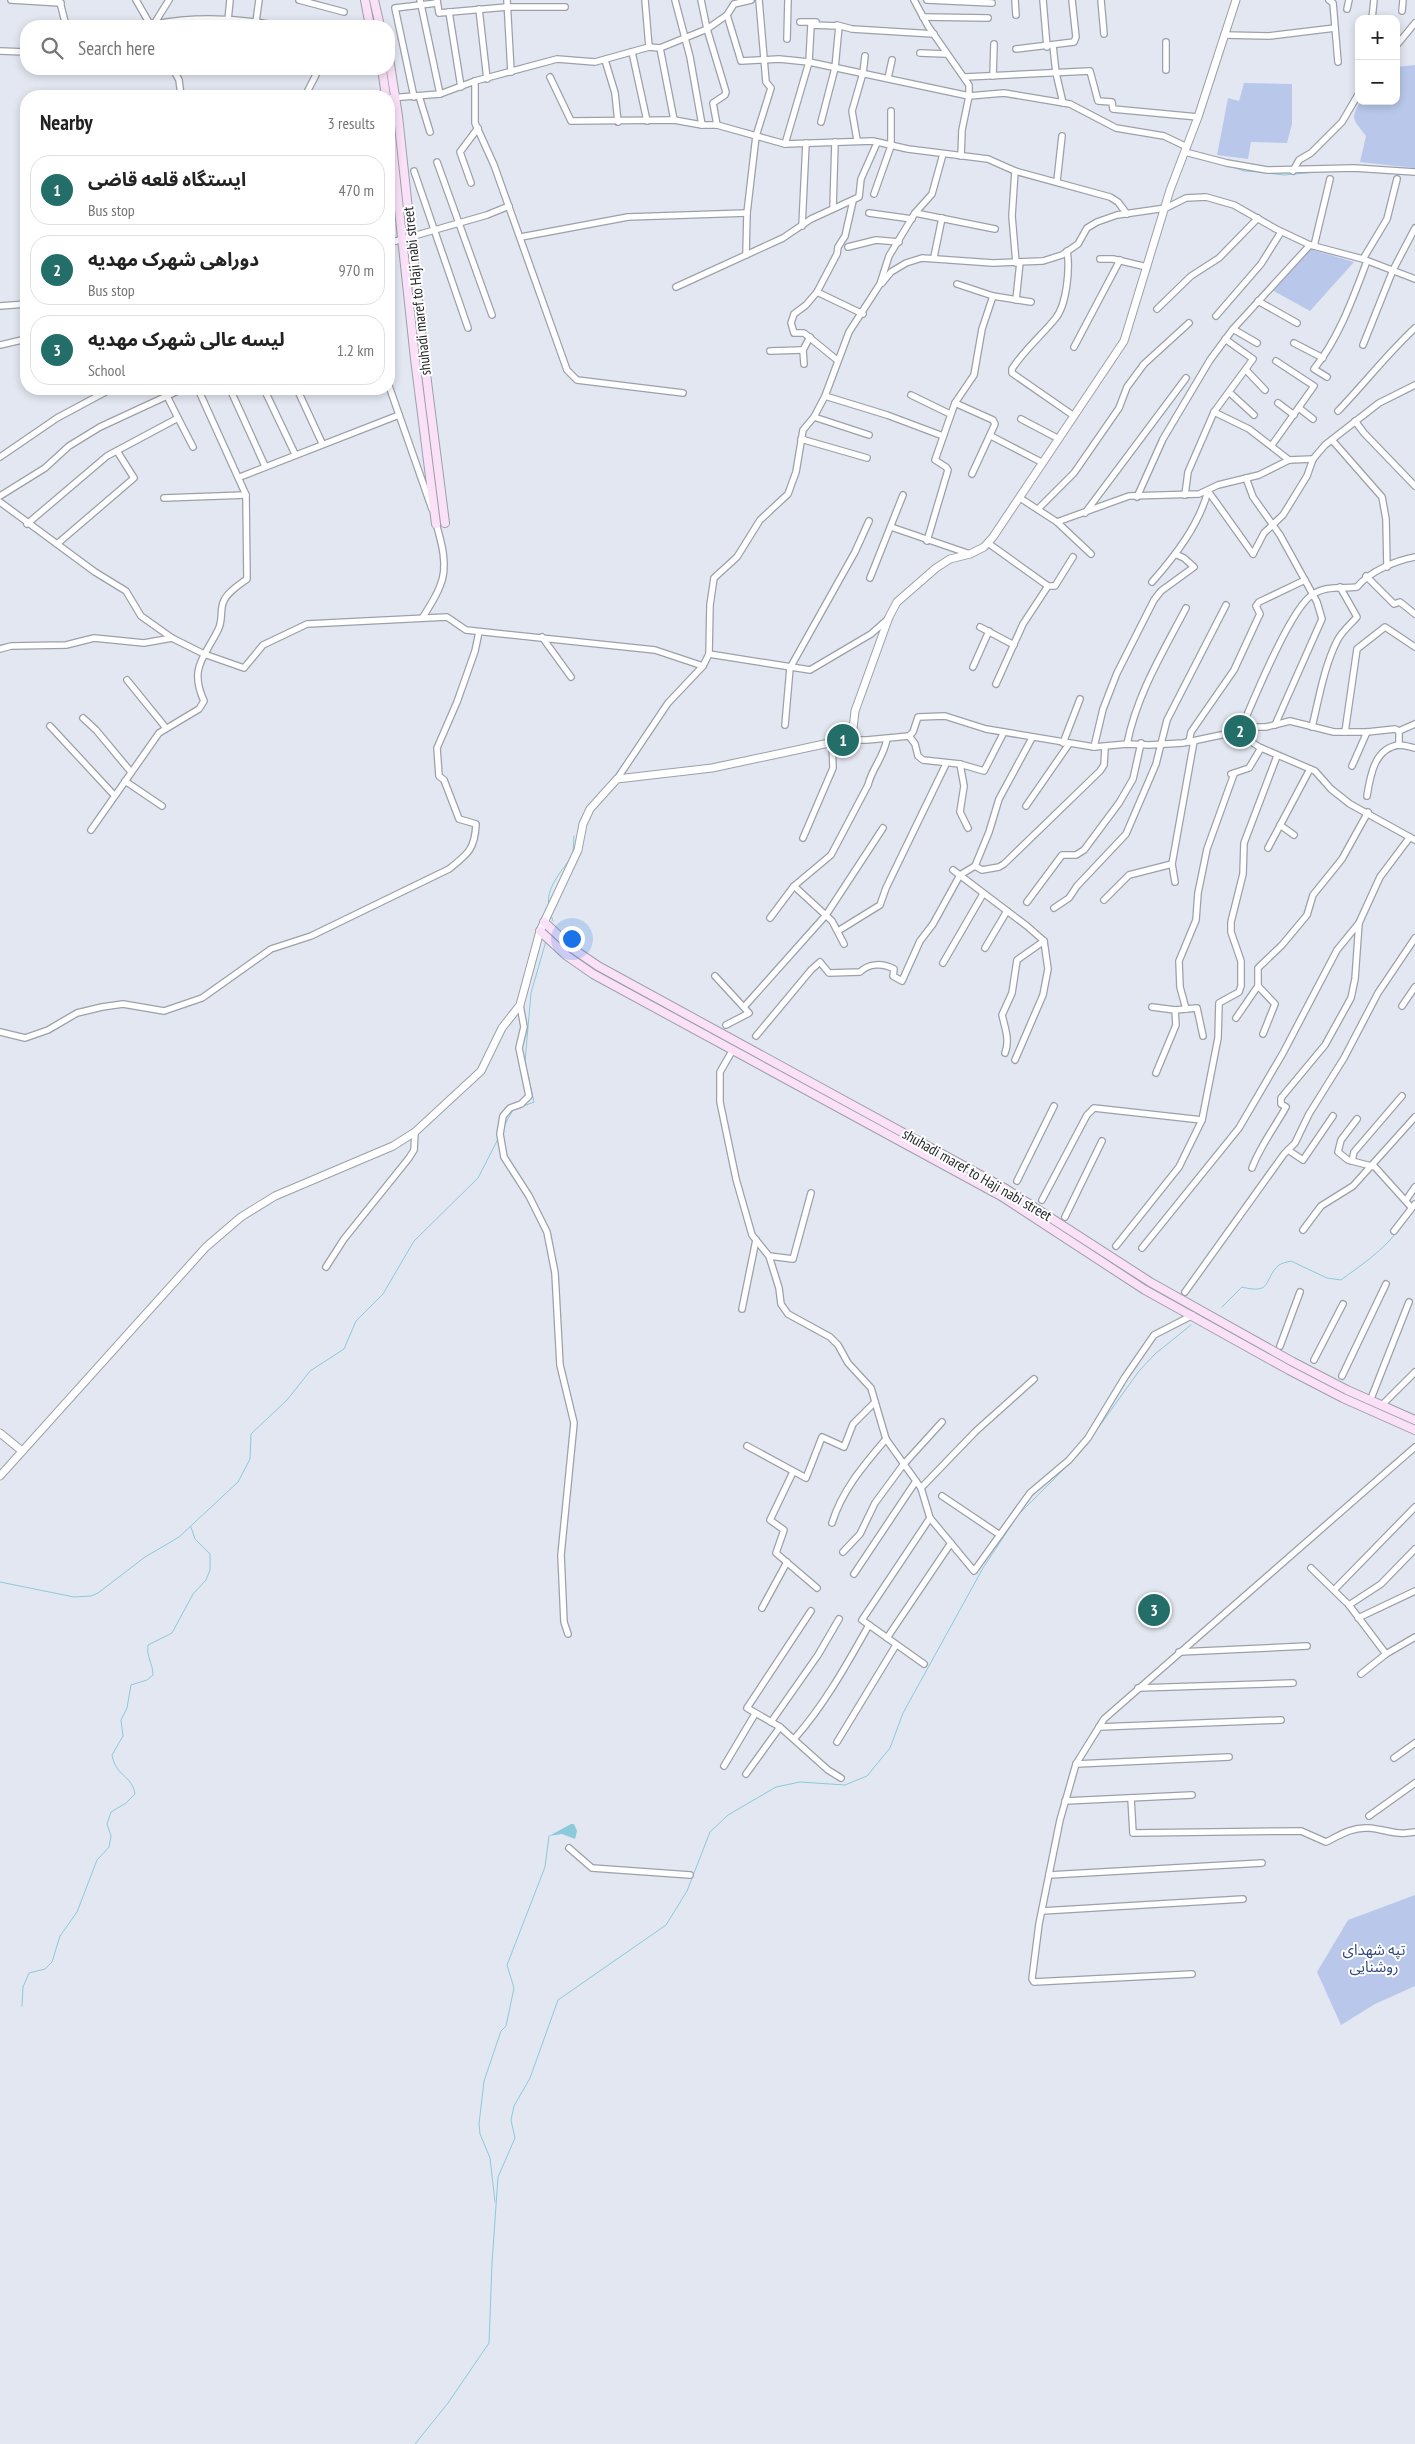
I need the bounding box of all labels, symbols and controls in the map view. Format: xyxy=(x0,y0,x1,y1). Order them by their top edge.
map controls xyxy=(1355,15,1400,105)
button: + xyxy=(1355,15,1400,60)
search box xyxy=(20,20,395,75)
icon: search xyxy=(38,34,66,62)
text: Search here xyxy=(78,36,155,60)
button: − xyxy=(1355,60,1400,105)
text: Nearby xyxy=(40,109,93,136)
text: 3 results xyxy=(328,113,375,133)
text: ایستگاه قلعه قاضی xyxy=(88,167,246,191)
text: 1 xyxy=(53,180,61,200)
text: 470 m xyxy=(339,180,374,200)
text: Bus stop xyxy=(88,200,135,220)
street label: shuhadi maref to Haji nabi street xyxy=(398,206,435,376)
text: دوراهی شهرک مهدیه xyxy=(88,247,259,271)
text: 2 xyxy=(53,260,61,280)
text: 970 m xyxy=(339,260,374,280)
text: Bus stop xyxy=(88,280,135,300)
text: لیسه عالی شهرک مهدیه xyxy=(88,327,285,351)
text: 3 xyxy=(53,340,61,360)
text: 1.2 km xyxy=(337,340,374,360)
text: School xyxy=(88,360,125,380)
pin: 2 xyxy=(1224,712,1256,750)
pin: 1 xyxy=(827,721,859,759)
your location xyxy=(559,926,585,952)
street label: shuhadi maref to Haji nabi street xyxy=(899,1124,1055,1225)
pin: 3 xyxy=(1138,1591,1170,1629)
park label: تپه شهدای روشنایی xyxy=(1343,1940,1405,1976)

